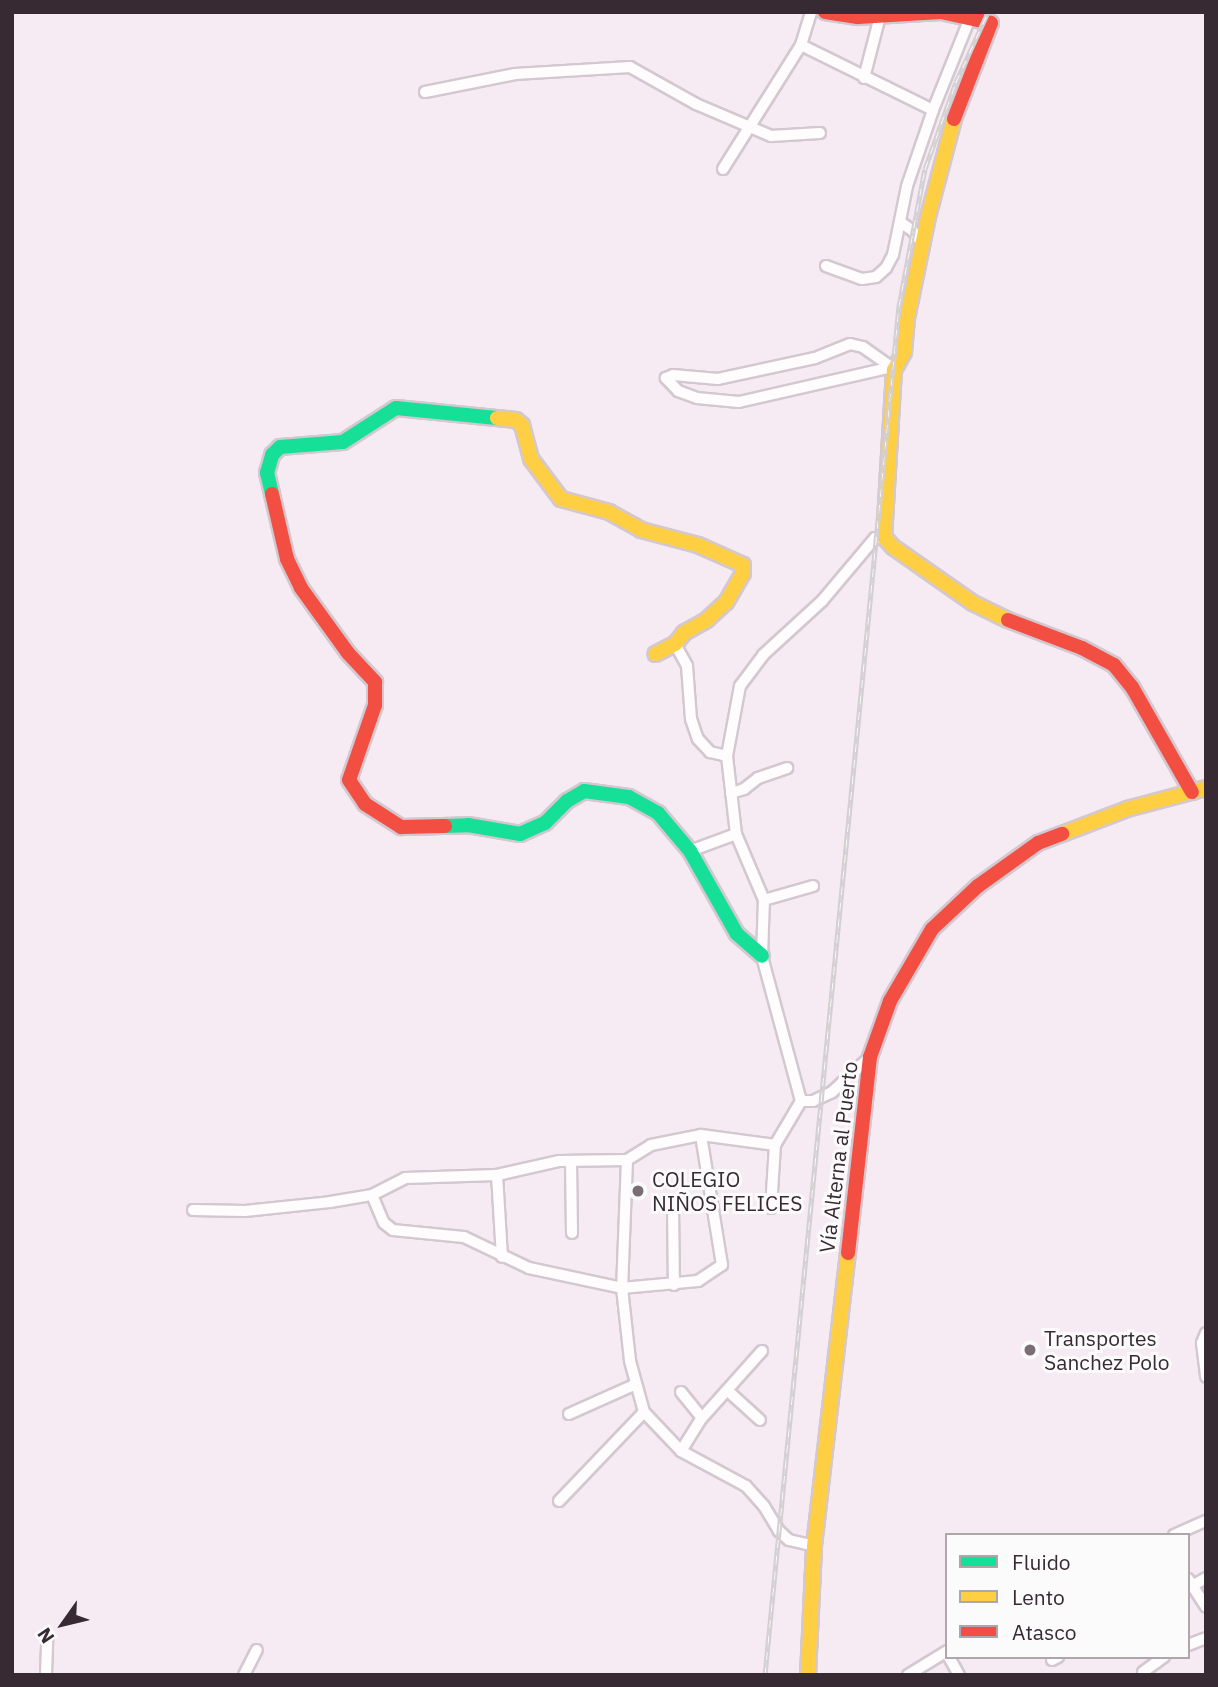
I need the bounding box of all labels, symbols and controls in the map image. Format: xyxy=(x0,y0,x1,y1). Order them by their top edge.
street label: Vía Alterna al Puerto xyxy=(814,1060,862,1254)
place label: COLEGIO NIÑOS FELICES xyxy=(652,1166,803,1216)
marker: COLEGIO NIÑOS FELICES xyxy=(630,1183,646,1199)
place label: Transportes Sanchez Polo xyxy=(1044,1325,1169,1375)
marker: Transportes Sanchez Polo xyxy=(1022,1342,1038,1358)
legend xyxy=(945,1533,1190,1659)
text: Fluido xyxy=(1012,1548,1071,1576)
text: Lento xyxy=(1012,1583,1065,1611)
north arrow xyxy=(28,1589,98,1659)
text: Atasco xyxy=(1012,1618,1076,1646)
text: N xyxy=(32,1623,59,1648)

